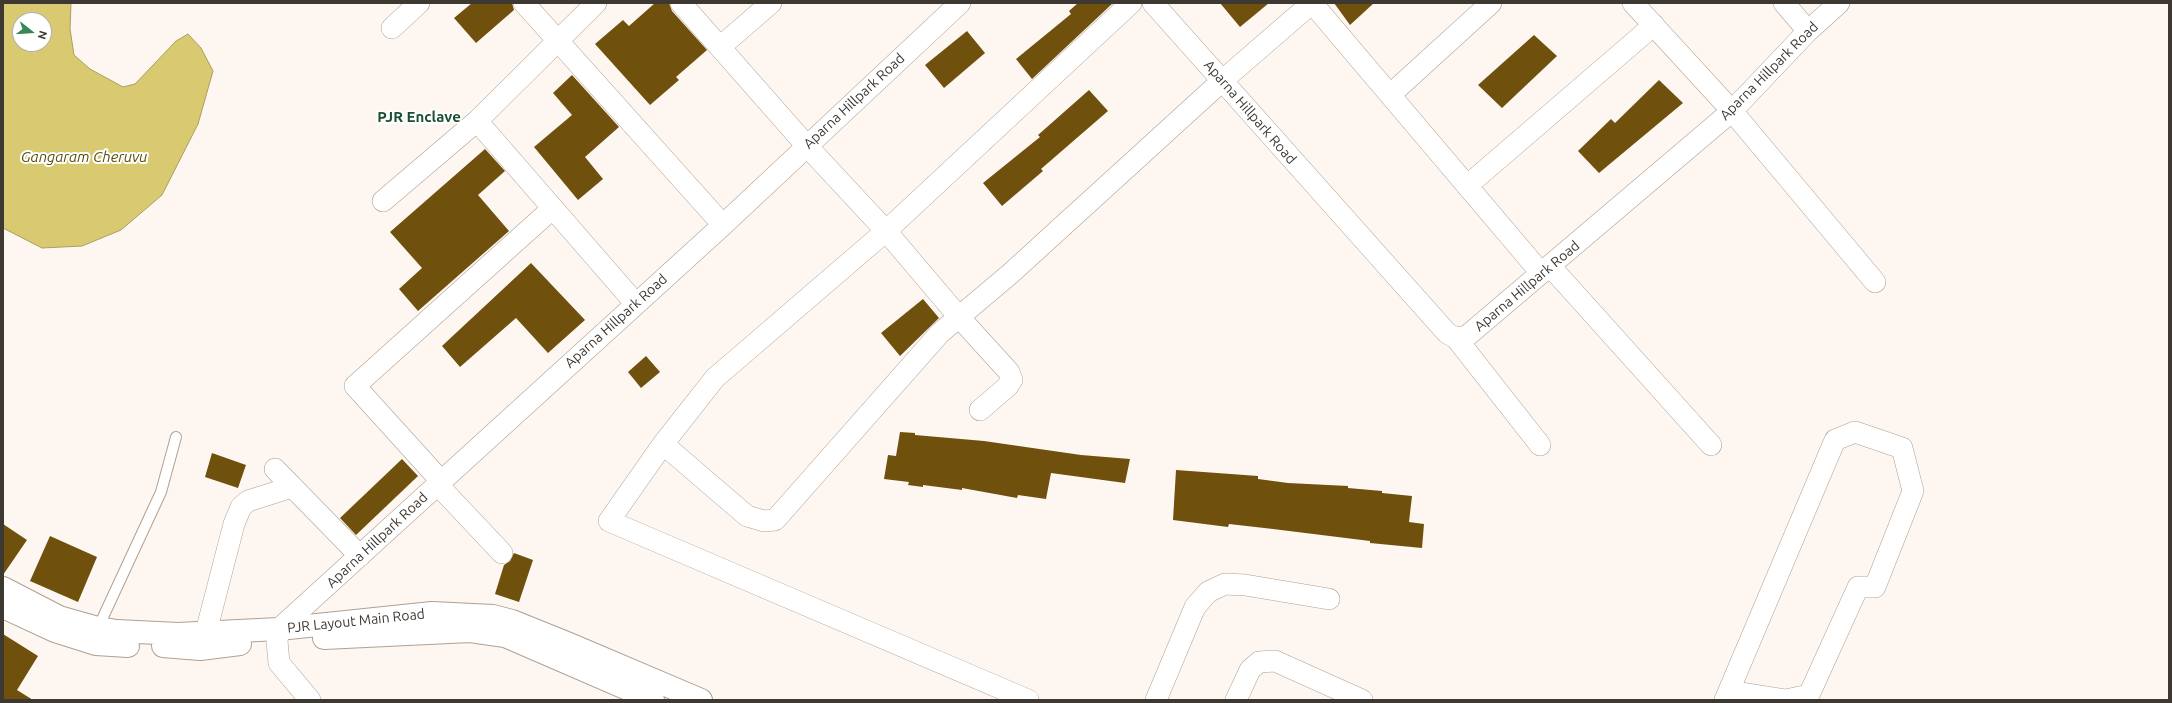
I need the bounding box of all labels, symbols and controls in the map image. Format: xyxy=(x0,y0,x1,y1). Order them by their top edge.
north arrow xyxy=(12,12,52,52)
street label: Aparna Hillpark Road xyxy=(1716,18,1822,124)
text: N xyxy=(36,30,49,41)
street label: Aparna Hillpark Road xyxy=(800,50,908,152)
street label: Aparna Hillpark Road xyxy=(1200,57,1300,167)
district label: PJR Enclave xyxy=(377,108,461,126)
water label: Gangaram Cheruvu xyxy=(21,148,147,166)
street label: Aparna Hillpark Road xyxy=(1471,237,1583,335)
street label: Aparna Hillpark Road xyxy=(561,271,671,371)
street label: Aparna Hillpark Road xyxy=(323,489,431,591)
street label: PJR Layout Main Road xyxy=(286,605,426,637)

